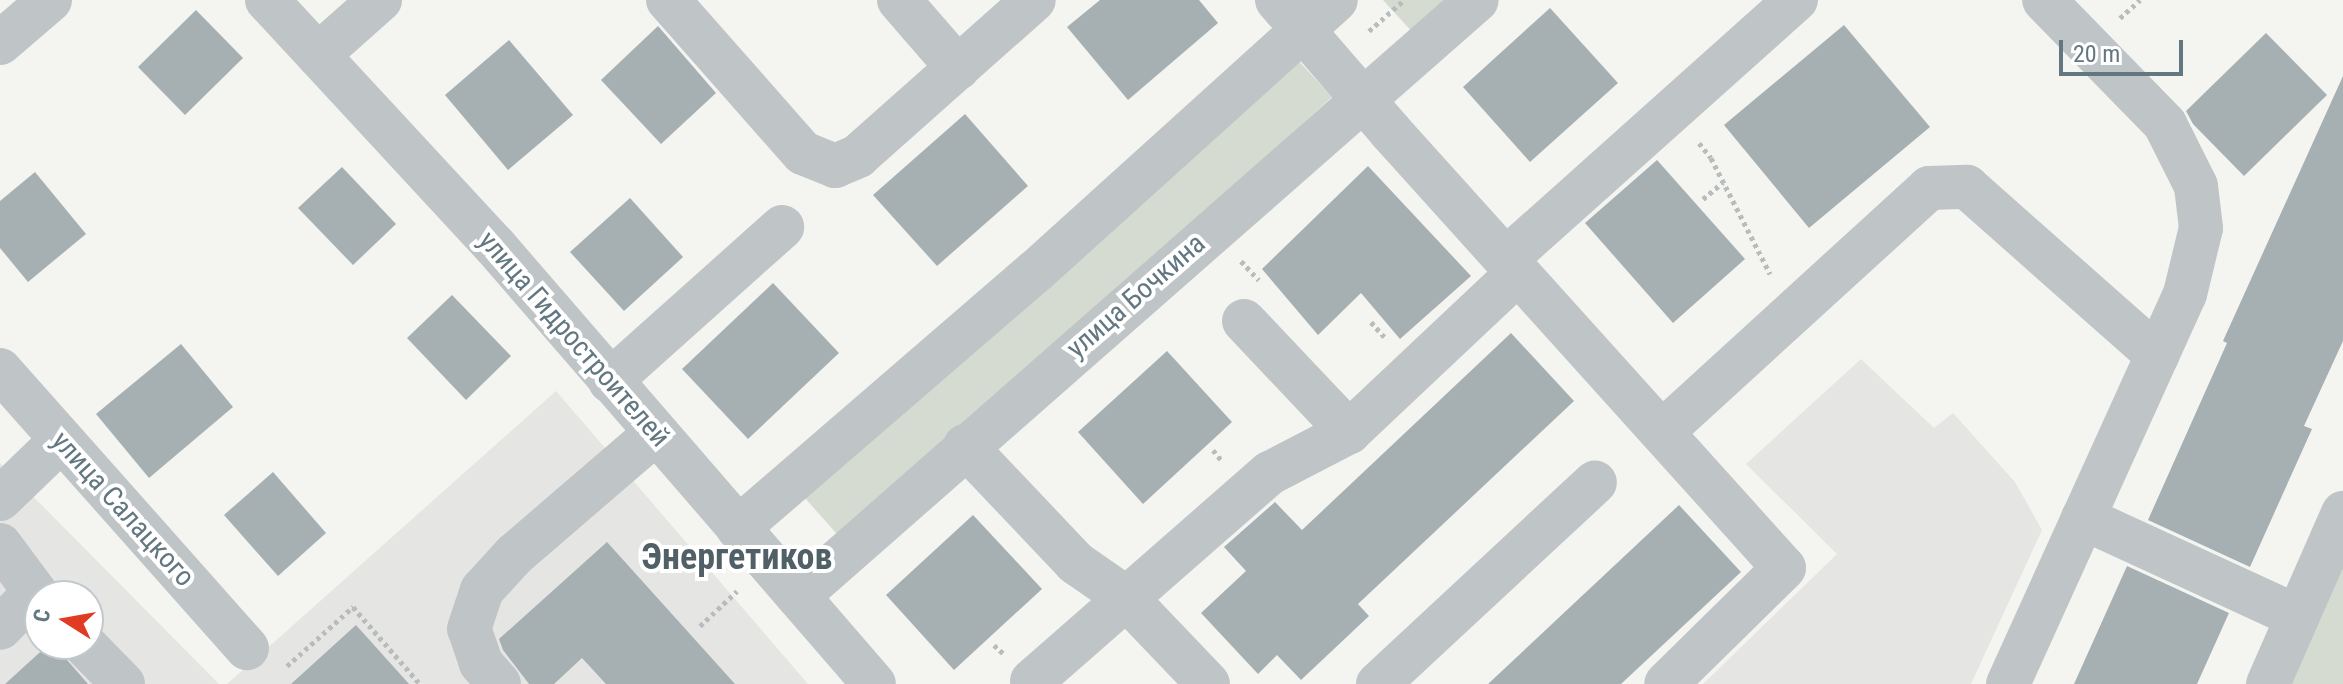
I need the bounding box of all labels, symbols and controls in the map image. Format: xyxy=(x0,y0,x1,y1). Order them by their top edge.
scale bar xyxy=(2063,24,2187,74)
text: 20 m xyxy=(2073,40,2120,68)
street label: улица Гидростроителей xyxy=(471,224,677,454)
street label: улица Бочкина xyxy=(1060,227,1212,365)
street label: улица Салацкого xyxy=(45,424,201,594)
district label: Энергетиков xyxy=(642,536,832,580)
north arrow xyxy=(24,580,104,660)
text: С xyxy=(28,607,55,624)

